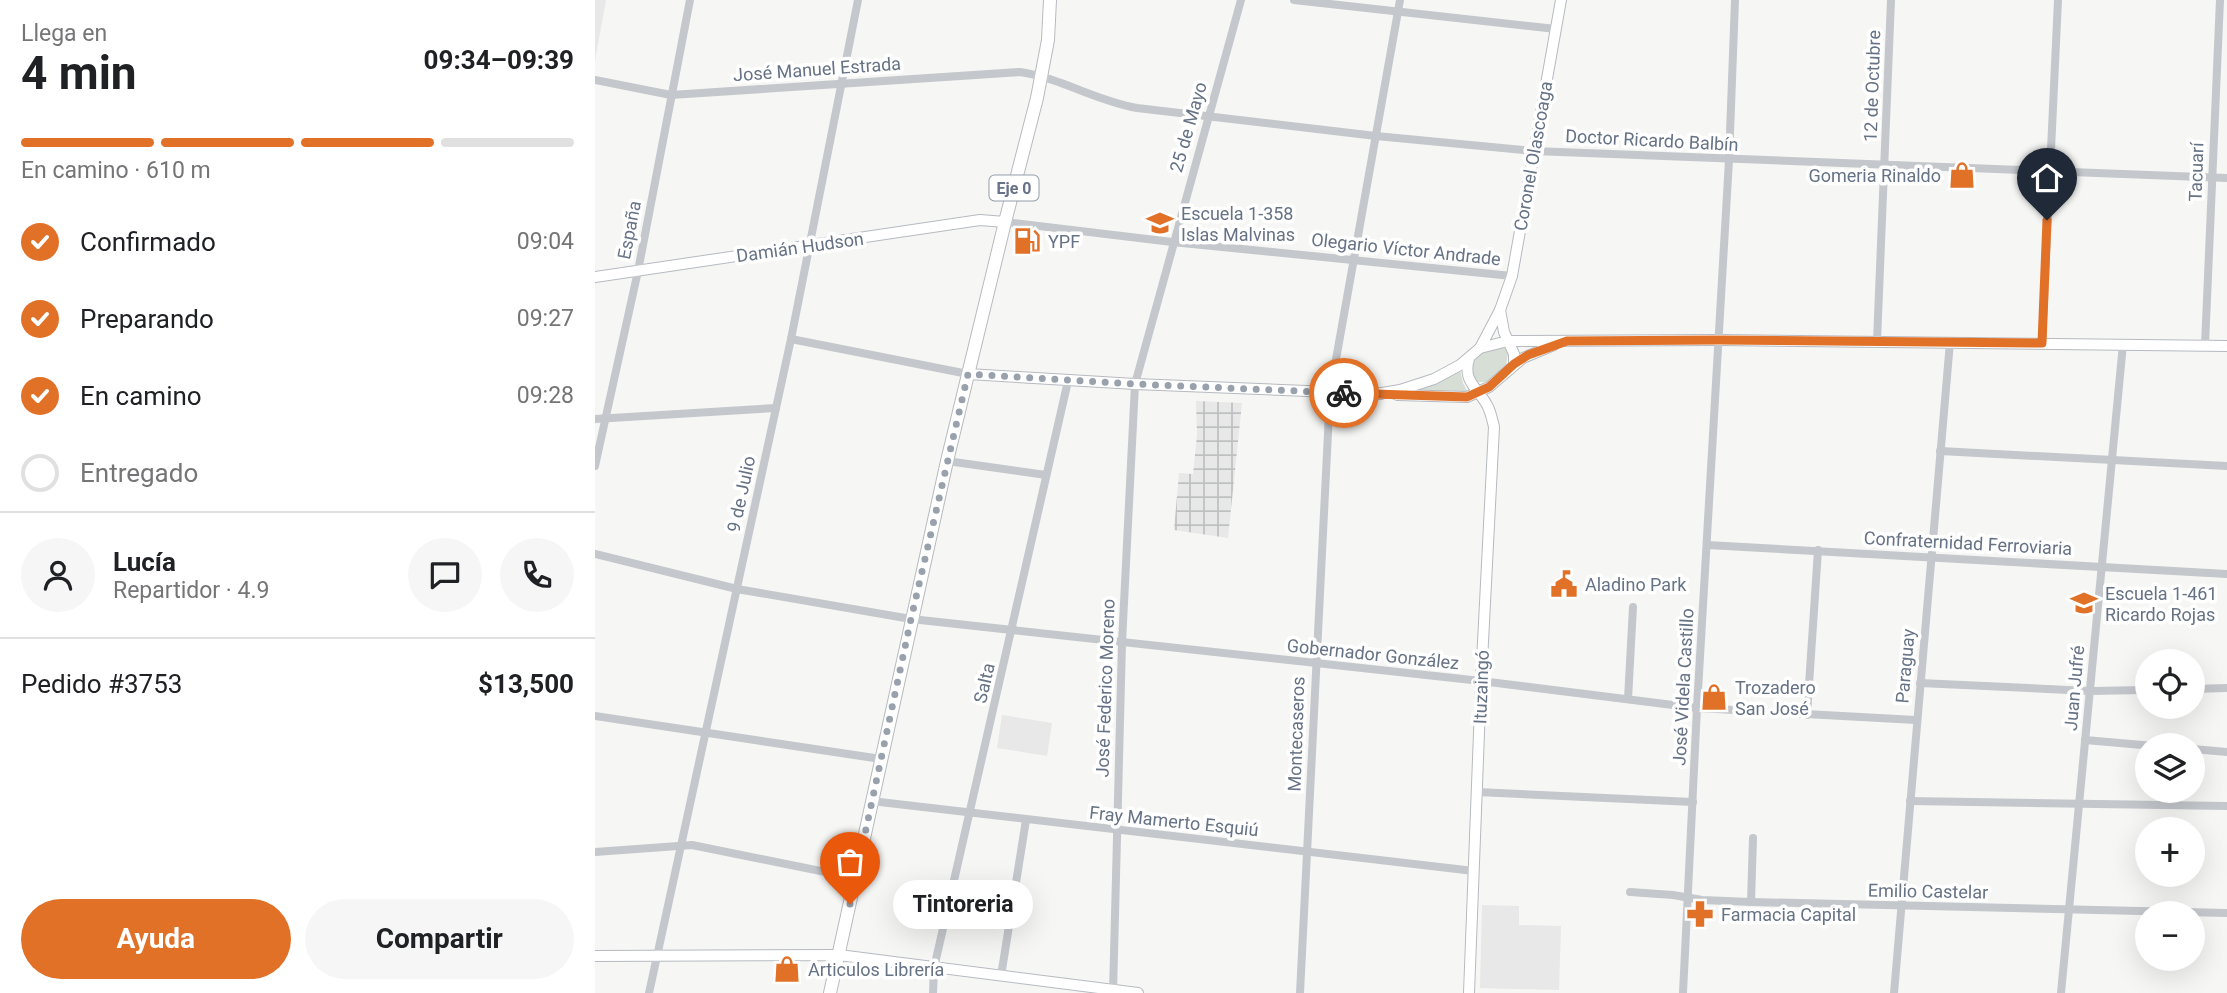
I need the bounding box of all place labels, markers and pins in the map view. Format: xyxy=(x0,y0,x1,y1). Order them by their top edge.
pin xyxy=(2017,148,2077,220)
shop icon: Gomeria Rinaldo xyxy=(1947,160,1977,190)
place label: Gomeria Rinaldo xyxy=(1808,165,1941,186)
place label: Escuela 1-358 Islas Malvinas xyxy=(1181,203,1295,245)
school or university icon: Escuela 1-358 Islas Malvinas xyxy=(1145,208,1175,238)
fuel station icon: YPF xyxy=(1012,226,1042,256)
place label: YPF xyxy=(1048,231,1080,252)
public building icon: Aladino Park xyxy=(1549,569,1579,599)
place label: Aladino Park xyxy=(1585,574,1687,595)
place label: Escuela 1-461 Ricardo Rojas xyxy=(2105,583,2217,625)
school or university icon: Escuela 1-461 Ricardo Rojas xyxy=(2069,588,2099,618)
place label: Trozadero San José xyxy=(1735,677,1816,719)
shop icon: Trozadero San José xyxy=(1699,682,1729,712)
pin xyxy=(820,832,880,904)
callout: Tintoreria xyxy=(892,880,1032,928)
pharmacy icon: Farmacia Capital xyxy=(1685,899,1715,929)
place label: Farmacia Capital xyxy=(1721,904,1856,925)
shop icon: Articulos Librería xyxy=(772,954,802,984)
place label: Articulos Librería xyxy=(808,959,944,980)

